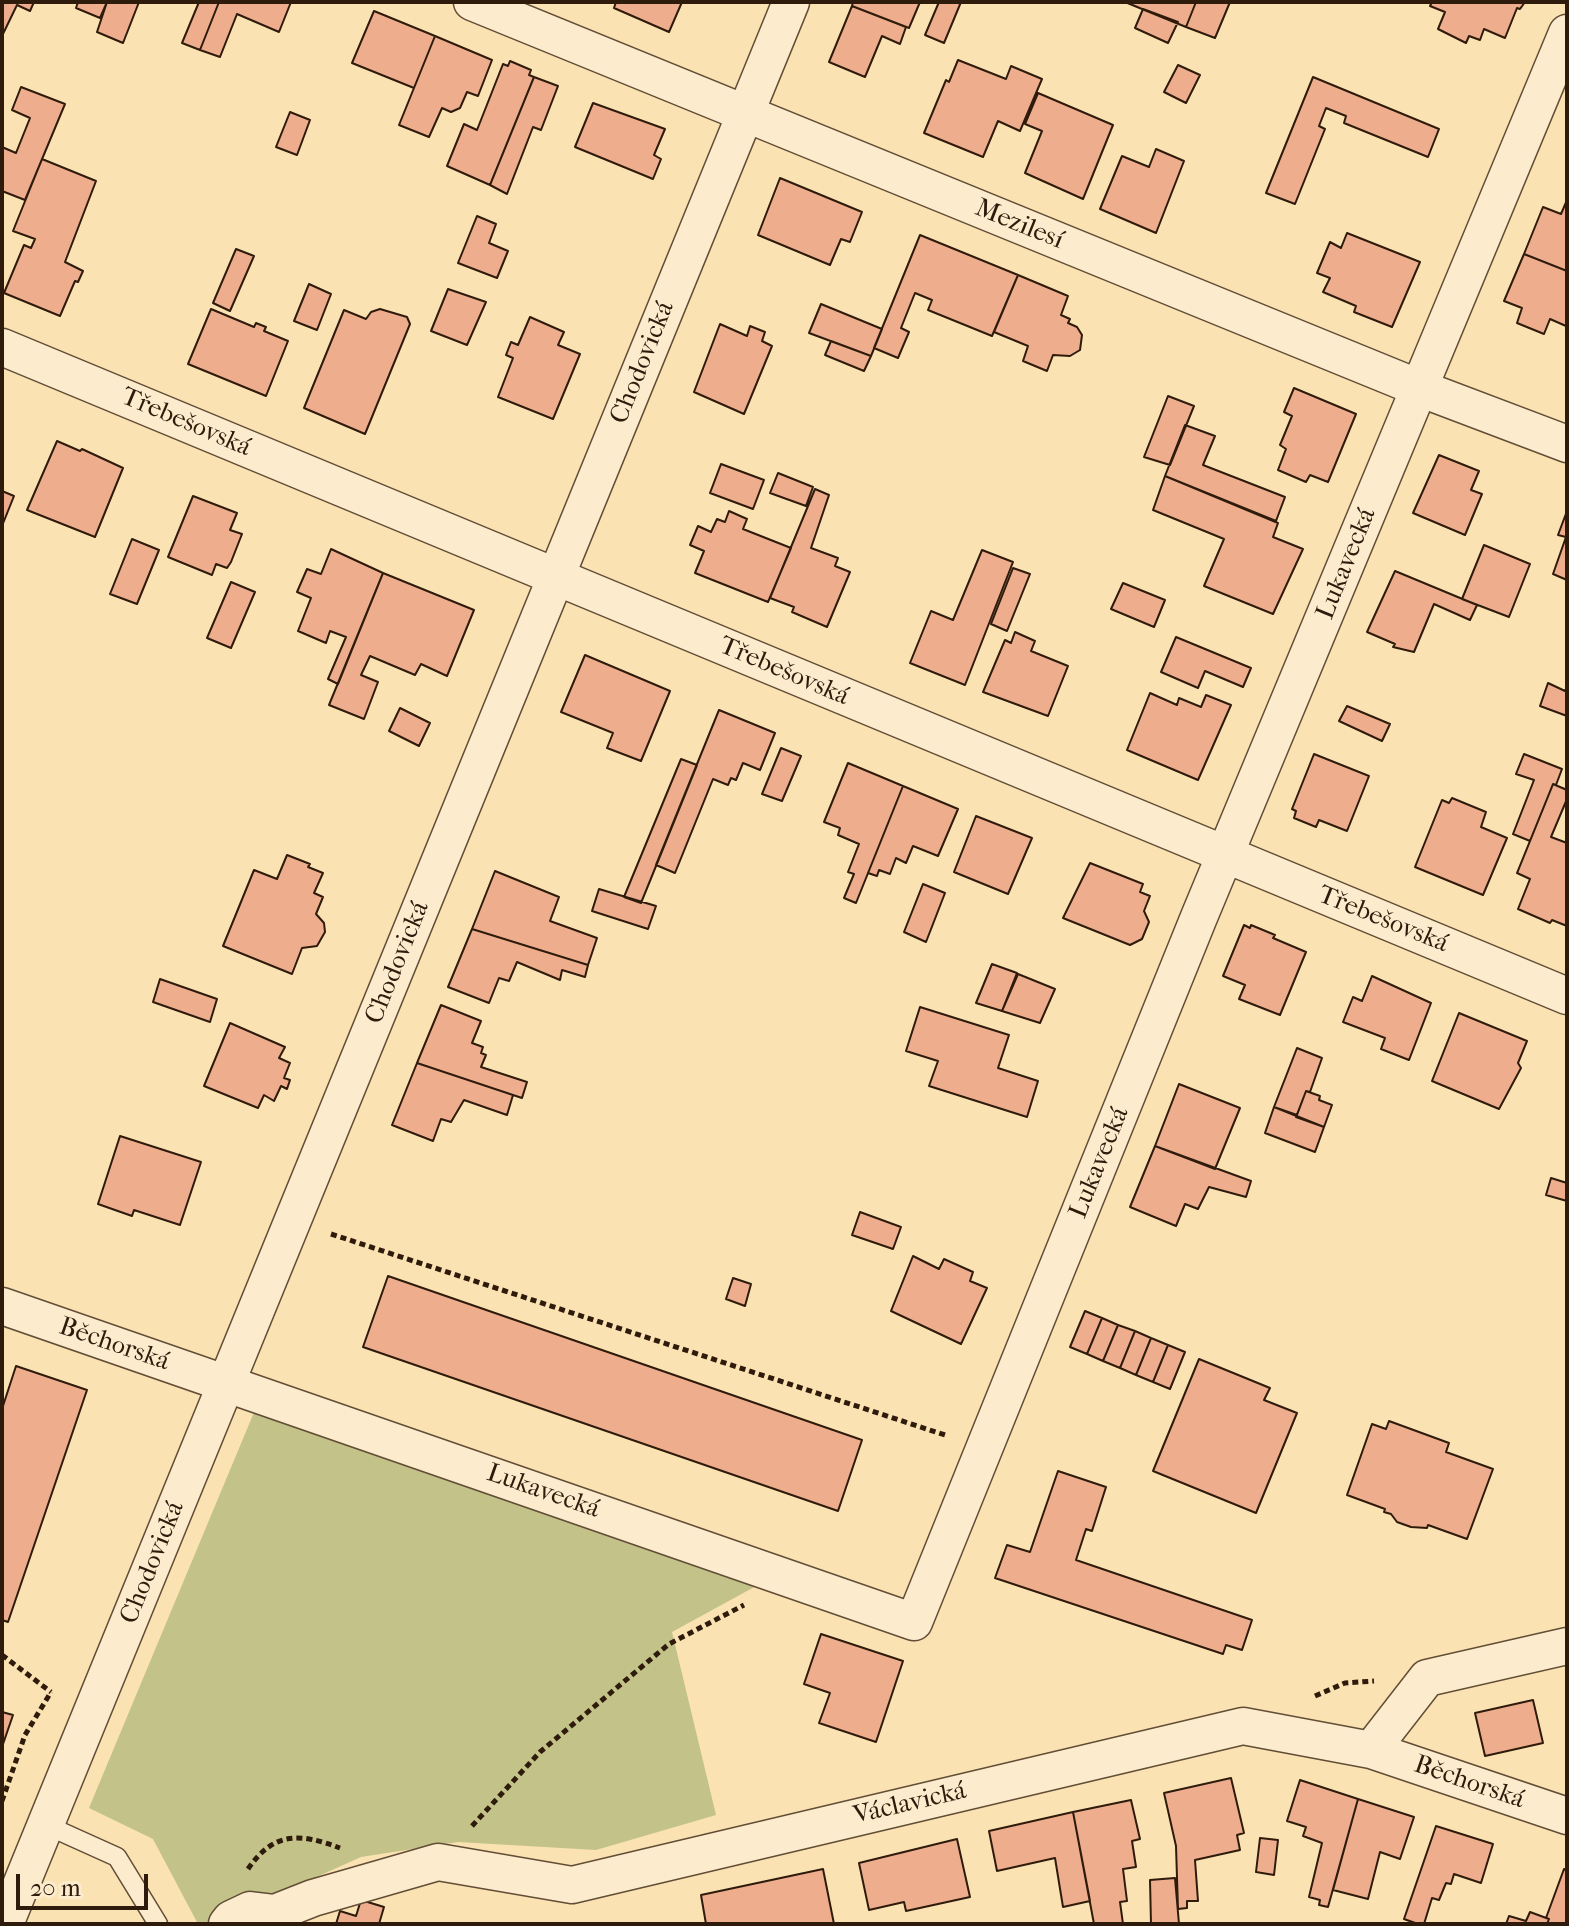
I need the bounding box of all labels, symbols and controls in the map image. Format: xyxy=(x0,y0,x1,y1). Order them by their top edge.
street label: Mezilesí xyxy=(970,193,1068,257)
street label: Chodovická xyxy=(604,297,682,429)
street label: Třebešovská xyxy=(117,382,255,464)
street label: Lukavecká xyxy=(1311,504,1383,624)
street label: Třebešovská xyxy=(715,631,853,713)
street label: Třebešovská xyxy=(1313,880,1453,960)
street label: Chodovická xyxy=(359,897,437,1029)
street label: Lukavecká xyxy=(1064,1103,1136,1223)
street label: Běchorská xyxy=(55,1312,173,1378)
street label: Lukavecká xyxy=(482,1458,604,1526)
street label: Chodovická xyxy=(114,1497,192,1629)
street label: Běchorská xyxy=(1410,1750,1528,1816)
street label: Václavická xyxy=(851,1776,969,1832)
scale bar xyxy=(20,1858,152,1908)
text: 20 m xyxy=(30,1874,81,1902)

